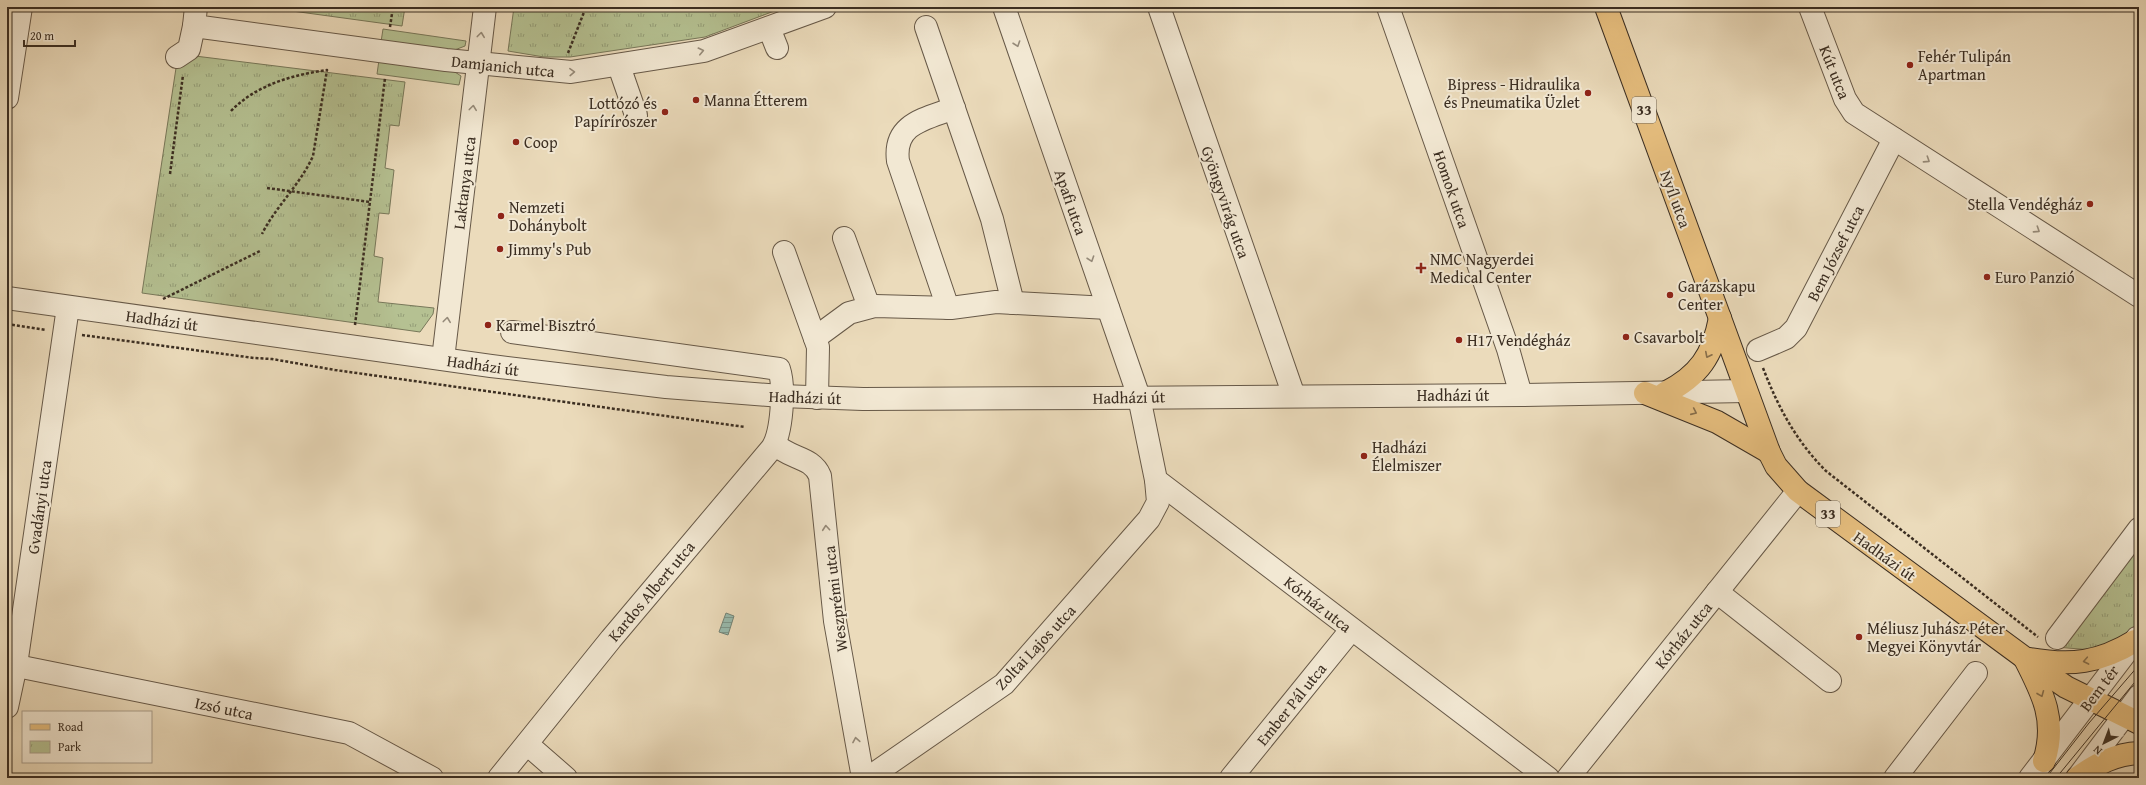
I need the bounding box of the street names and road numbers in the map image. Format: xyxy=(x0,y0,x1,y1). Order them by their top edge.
street label: Kút utca xyxy=(1813,41,1857,103)
street label: Damjanich utca xyxy=(450,49,556,83)
road number: 33 xyxy=(1632,97,1656,123)
street label: Laktanya utca xyxy=(446,135,482,231)
street label: Gyöngyvirág utca xyxy=(1196,143,1257,262)
street label: Homok utca xyxy=(1428,147,1477,231)
street label: Apafi utca xyxy=(1049,166,1094,238)
street label: Nyíl utca xyxy=(1654,167,1698,232)
street label: Bem József utca xyxy=(1801,200,1870,305)
street label: Hadházi út xyxy=(124,303,200,337)
street label: Hadházi út xyxy=(445,348,521,382)
street label: Hadházi út xyxy=(1417,383,1490,407)
street label: Hadházi út xyxy=(768,384,842,410)
street label: Hadházi út xyxy=(1092,384,1166,410)
street label: Gvadányi utca xyxy=(21,458,58,556)
road number: 33 xyxy=(1816,501,1840,527)
street label: Hadházi út xyxy=(1849,525,1922,587)
street label: Kardos Albert utca xyxy=(602,535,701,647)
street label: Weszprémi utca xyxy=(817,544,853,653)
street label: Kórház utca xyxy=(1279,570,1357,638)
street label: Kórház utca xyxy=(1648,596,1718,674)
street label: Zoltai Lajos utca xyxy=(989,599,1081,695)
street label: Ember Pál utca xyxy=(1250,657,1332,750)
street label: Bem tér xyxy=(2073,659,2125,716)
street label: Izsó utca xyxy=(193,690,256,726)

